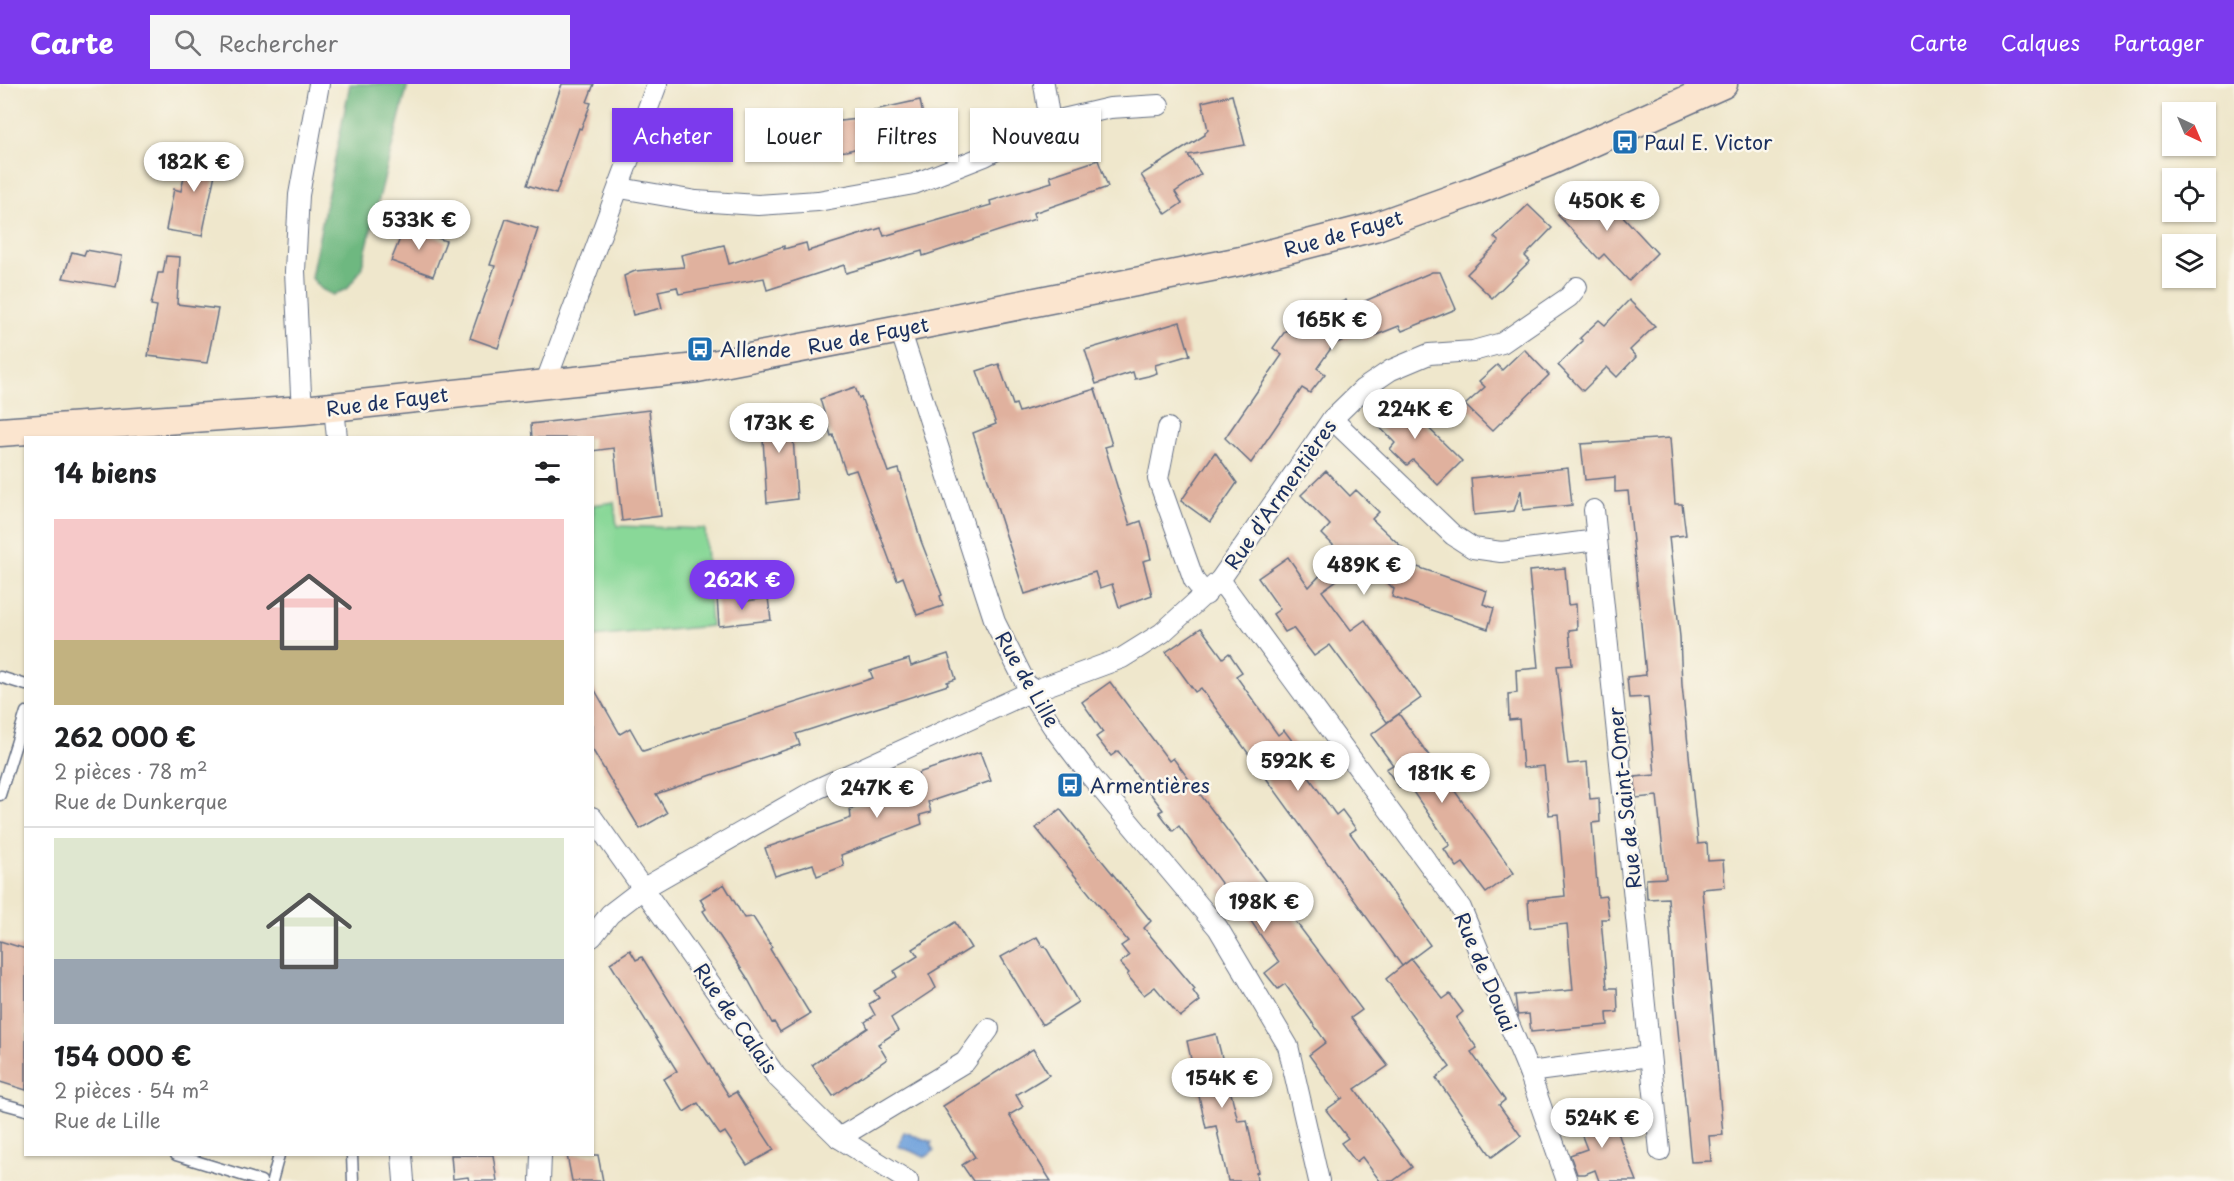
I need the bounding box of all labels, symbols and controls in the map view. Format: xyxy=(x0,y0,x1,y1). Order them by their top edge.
search box xyxy=(150,15,570,69)
text: Carte xyxy=(30,21,114,64)
icon: search xyxy=(171,26,204,59)
text: Rechercher xyxy=(219,26,338,59)
text: Carte xyxy=(1910,26,1968,58)
text: Calques xyxy=(2001,26,2080,58)
text: Partager xyxy=(2113,26,2204,58)
north arrow xyxy=(2162,102,2216,156)
map controls xyxy=(2162,102,2216,288)
chip: Acheter xyxy=(612,108,733,162)
chip: Louer xyxy=(745,108,843,162)
chip: Filtres xyxy=(855,108,958,162)
chip: Nouveau xyxy=(970,108,1101,162)
bus stop icon: Paul E. Victor xyxy=(1610,127,1640,157)
place label: Paul E. Victor xyxy=(1644,127,1773,157)
pin: 182K € xyxy=(145,142,243,193)
text: 182K € xyxy=(158,146,230,176)
button: locate xyxy=(2162,168,2216,222)
pin: 450K € xyxy=(1558,181,1656,232)
text: 450K € xyxy=(1568,185,1646,215)
pin: 533K € xyxy=(370,200,468,251)
street label: Rue de Fayet xyxy=(1280,202,1406,264)
text: 533K € xyxy=(382,204,457,234)
button: layers xyxy=(2162,234,2216,288)
pin: 165K € xyxy=(1283,300,1381,351)
text: 165K € xyxy=(1297,304,1367,334)
street label: Rue de Fayet xyxy=(805,309,931,361)
bus stop icon: Allende xyxy=(685,334,715,364)
place label: Allende xyxy=(720,334,791,364)
street label: Rue de Fayet xyxy=(324,379,450,423)
pin: 224K € xyxy=(1366,389,1464,440)
text: 224K € xyxy=(1377,393,1453,423)
pin: 173K € xyxy=(730,403,828,454)
text: 173K € xyxy=(743,407,815,437)
street label: Rue d'Armentières xyxy=(1217,413,1343,575)
text: 14 biens xyxy=(54,453,157,492)
icon: filters xyxy=(531,456,564,489)
pin: 489K € xyxy=(1315,545,1413,596)
text: 489K € xyxy=(1327,549,1401,579)
icon: home xyxy=(255,558,363,666)
pin: 262K € xyxy=(693,560,791,611)
text: 262K € xyxy=(703,564,781,594)
street label: Rue de Lille xyxy=(988,625,1068,733)
street label: Rue de Saint-Omer xyxy=(1599,705,1648,890)
text: 262 000 € xyxy=(54,717,196,756)
pin: 592K € xyxy=(1249,741,1347,792)
text: 592K € xyxy=(1261,745,1335,775)
pin: 181K € xyxy=(1393,753,1491,804)
text: 2 pièces · 78 m² xyxy=(54,756,207,786)
text: 181K € xyxy=(1408,757,1476,787)
pin: 247K € xyxy=(828,768,926,819)
bus stop icon: Armentières xyxy=(1055,770,1085,800)
place label: Armentières xyxy=(1090,770,1210,800)
text: 247K € xyxy=(840,772,914,802)
text: Rue de Dunkerque xyxy=(54,786,228,816)
icon: home xyxy=(255,877,363,985)
pin: 198K € xyxy=(1215,882,1313,933)
text: 198K € xyxy=(1229,886,1299,916)
street label: Rue de Douai xyxy=(1447,908,1525,1036)
street label: Rue de Calais xyxy=(687,957,785,1079)
text: 154 000 € xyxy=(54,1036,192,1075)
pin: 154K € xyxy=(1173,1058,1271,1109)
text: 154K € xyxy=(1186,1062,1258,1092)
text: 2 pièces · 54 m² xyxy=(54,1075,209,1105)
pin: 524K € xyxy=(1553,1098,1651,1149)
text: 524K € xyxy=(1564,1102,1640,1132)
text: Rue de Lille xyxy=(54,1105,161,1135)

